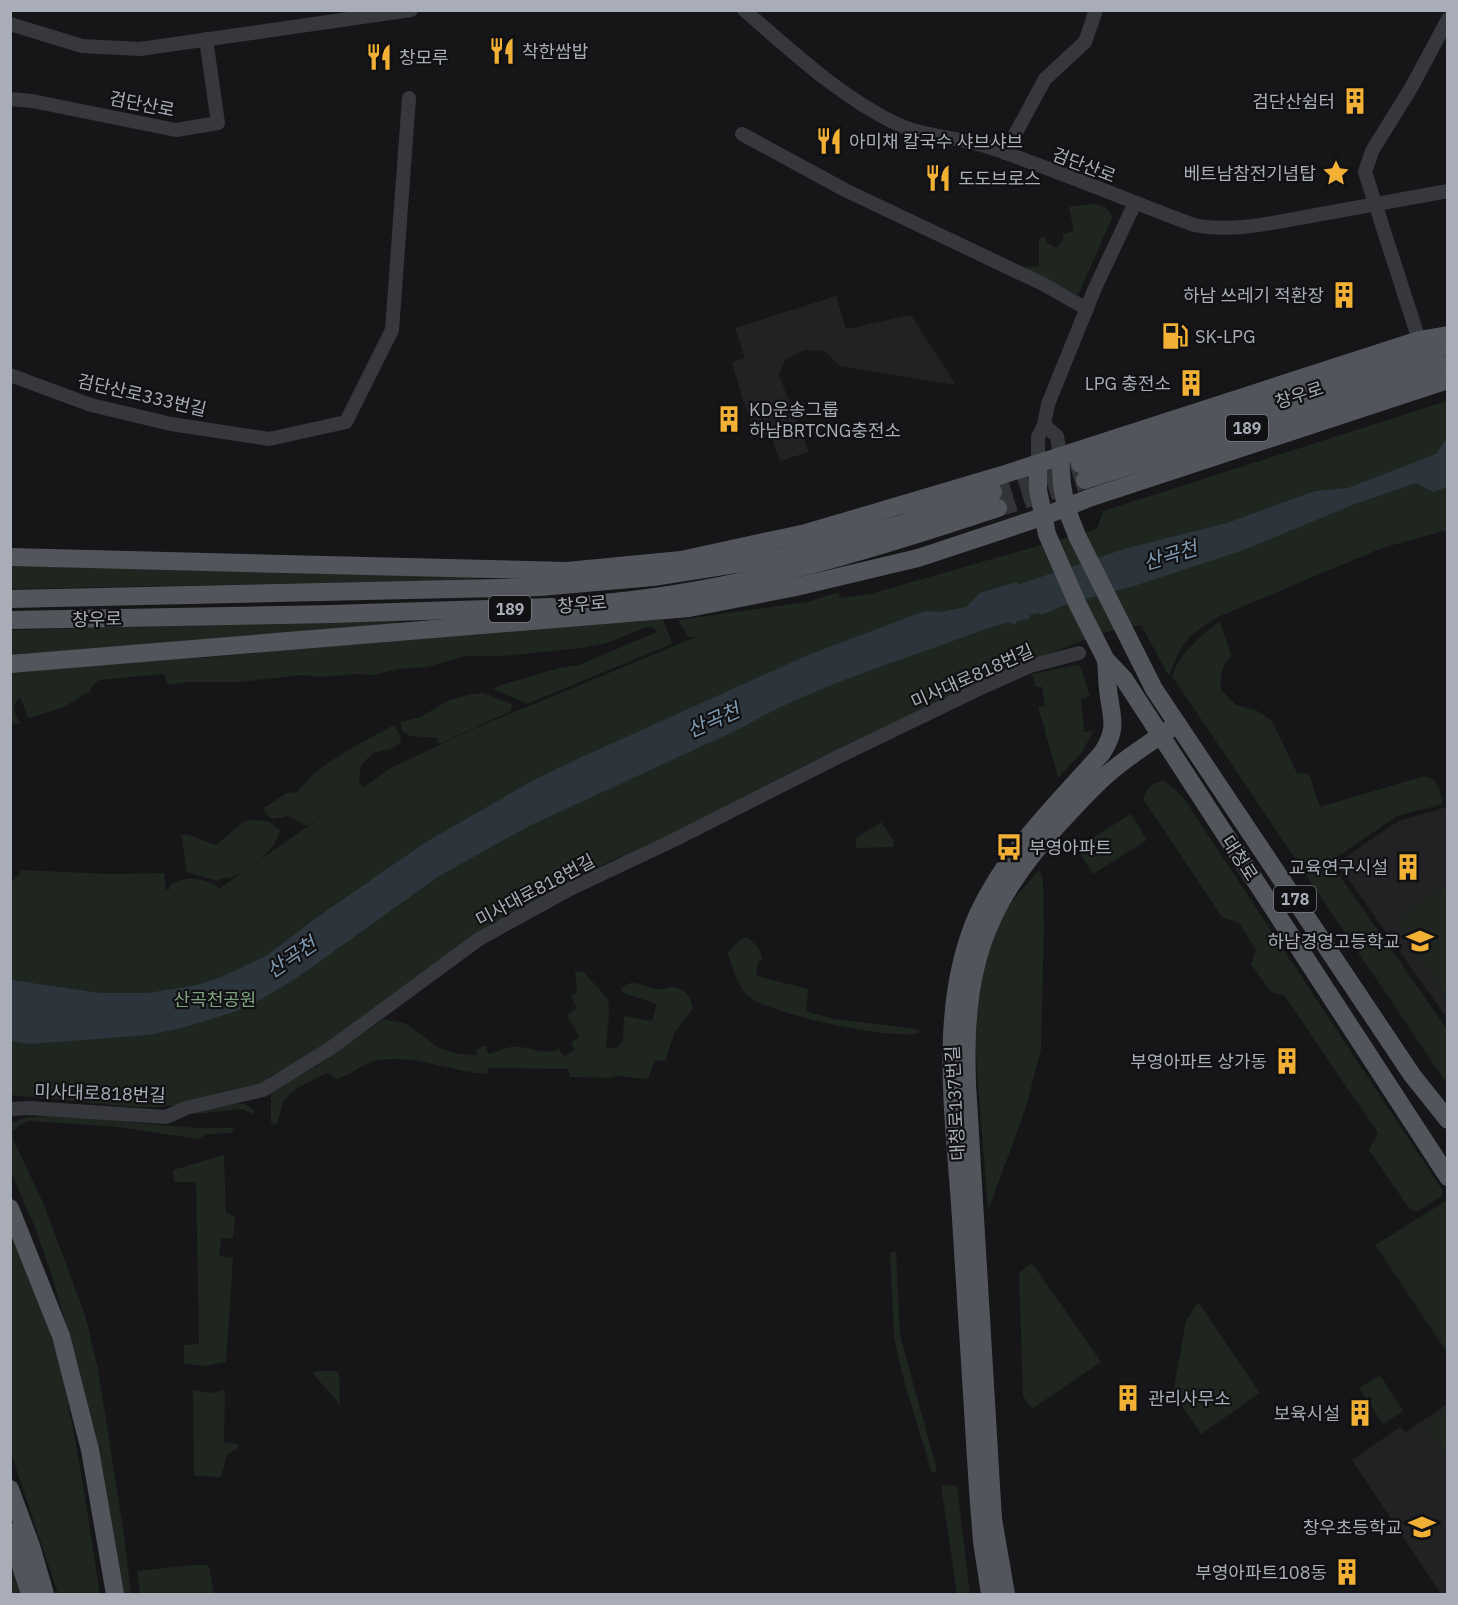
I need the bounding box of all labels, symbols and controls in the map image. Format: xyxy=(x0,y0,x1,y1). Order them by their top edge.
restaurant icon: 착한쌈밥 xyxy=(487,36,517,66)
place label: 착한쌈밥 xyxy=(522,40,588,63)
restaurant icon: 창모루 xyxy=(364,42,394,72)
place label: 창모루 xyxy=(399,46,449,69)
street label: 검단산로 xyxy=(107,86,177,122)
building icon: 검단산쉼터 xyxy=(1340,86,1370,116)
place label: 검단산쉼터 xyxy=(1252,90,1335,113)
restaurant icon: 아미채 칼국수 샤브샤브 xyxy=(814,126,844,156)
place label: 아미채 칼국수 샤브샤브 xyxy=(849,130,1023,153)
street label: 검단산로 xyxy=(1049,142,1119,188)
place icon: 베트남참전기념탑 xyxy=(1321,158,1351,188)
place label: 베트남참전기념탑 xyxy=(1184,162,1316,185)
restaurant icon: 도도브로스 xyxy=(923,163,953,193)
place label: 도도브로스 xyxy=(958,167,1041,190)
building icon: 하남 쓰레기 적환장 xyxy=(1329,280,1359,310)
place label: 하남 쓰레기 적환장 xyxy=(1183,284,1324,307)
fuel station icon: SK-LPG xyxy=(1160,321,1190,351)
place label: SK-LPG xyxy=(1195,325,1256,348)
building icon: LPG 충전소 xyxy=(1176,368,1206,398)
street label: 검단산로333번길 xyxy=(75,369,209,421)
place label: LPG 충전소 xyxy=(1085,372,1171,395)
street label: 창우로 xyxy=(1272,376,1326,414)
place label: KD운송그룹 하남BRTCNG충전소 xyxy=(749,398,901,442)
building icon: KD운송그룹 하남BRTCNG충전소 xyxy=(714,404,744,434)
road number: 189 xyxy=(1226,415,1268,441)
water label: 산곡천 xyxy=(1140,533,1203,576)
street label: 창우로 xyxy=(556,590,608,618)
road number: 189 xyxy=(489,596,531,622)
street label: 창우로 xyxy=(72,607,122,631)
street label: 미사대로818번길 xyxy=(907,639,1037,713)
water label: 산곡천 xyxy=(682,695,746,744)
street label: 대청로 xyxy=(1217,831,1263,885)
bus stop icon: 부영아파트 xyxy=(994,832,1024,862)
place label: 부영아파트 xyxy=(1029,836,1112,859)
street label: 미사대로818번길 xyxy=(471,849,599,931)
building icon: 교육연구시설 xyxy=(1393,852,1423,882)
place label: 교육연구시설 xyxy=(1289,856,1388,879)
road number: 178 xyxy=(1274,886,1316,912)
school or university icon: 하남경영고등학교 xyxy=(1405,926,1435,956)
water label: 산곡천 xyxy=(261,929,324,984)
place label: 하남경영고등학교 xyxy=(1268,930,1400,953)
park label: 산곡천공원 xyxy=(174,988,256,1011)
street label: 대청로137번길 xyxy=(941,1045,969,1161)
building icon: 부영아파트 상가동 xyxy=(1272,1046,1302,1076)
place label: 부영아파트 상가동 xyxy=(1130,1050,1267,1073)
street label: 미사대로818번길 xyxy=(34,1079,166,1107)
building icon: 관리사무소 xyxy=(1113,1383,1143,1413)
place label: 관리사무소 xyxy=(1148,1387,1231,1410)
building icon: 보육시설 xyxy=(1345,1398,1375,1428)
place label: 보육시설 xyxy=(1274,1402,1340,1425)
school or university icon: 창우초등학교 xyxy=(1407,1512,1437,1542)
place label: 창우초등학교 xyxy=(1303,1516,1402,1539)
building icon: 부영아파트108동 xyxy=(1332,1557,1362,1587)
place label: 부영아파트108동 xyxy=(1195,1561,1327,1584)

